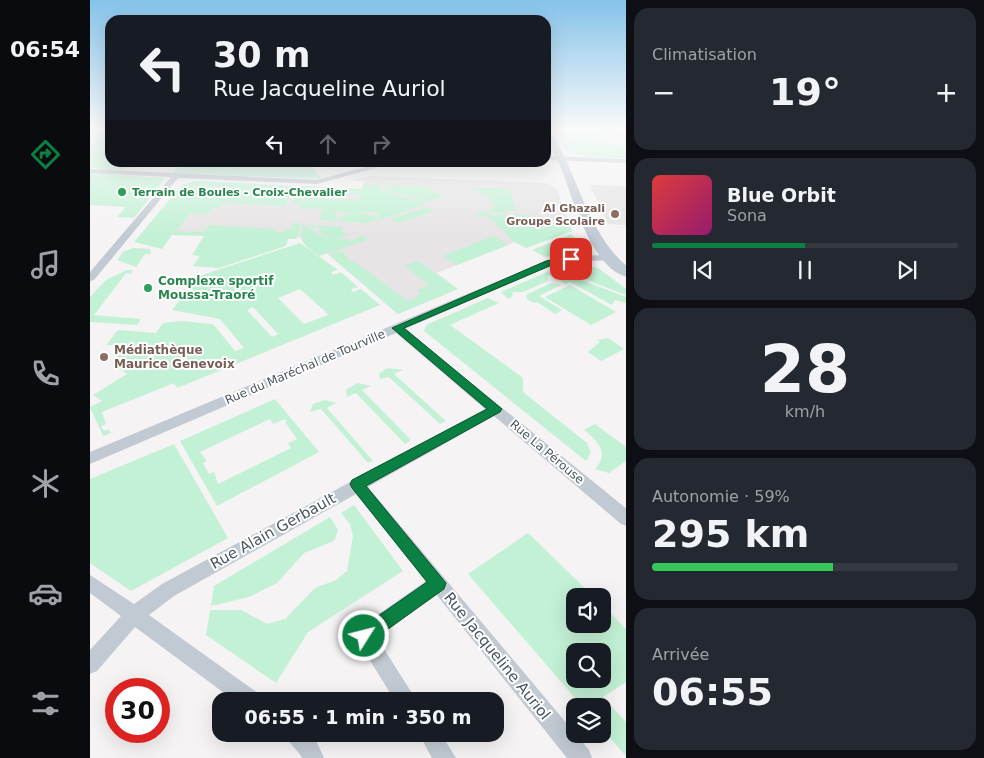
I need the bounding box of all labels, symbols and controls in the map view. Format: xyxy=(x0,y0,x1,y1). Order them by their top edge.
icon: left xyxy=(130,35,195,100)
text: 30 m xyxy=(213,35,310,75)
text: 06:54 xyxy=(10,37,80,62)
text: Climatisation xyxy=(652,45,757,64)
text: 19° xyxy=(769,70,841,114)
text: Rue Jacqueline Auriol xyxy=(213,76,446,101)
text: − xyxy=(652,76,675,109)
text: + xyxy=(935,76,958,109)
icon: left xyxy=(261,130,289,158)
icon: ahead xyxy=(314,130,342,158)
icon: right xyxy=(367,130,395,158)
icon: directions xyxy=(28,137,63,172)
text: Blue Orbit xyxy=(727,184,836,206)
marker: Terrain de Boules - Croix-Chevalier xyxy=(116,186,128,198)
place label: Terrain de Boules - Croix-Chevalier xyxy=(132,186,348,199)
place label: Al Ghazali Groupe Scolaire xyxy=(506,202,605,228)
text: Sona xyxy=(727,206,767,225)
marker: Al Ghazali Groupe Scolaire xyxy=(609,208,621,220)
pin xyxy=(550,238,592,280)
icon: arrive xyxy=(557,245,585,273)
icon: music xyxy=(28,247,63,282)
icon: previous xyxy=(689,256,717,284)
icon: pause xyxy=(791,256,819,284)
icon: next xyxy=(893,256,921,284)
place label: Complexe sportif Moussa-Traoré xyxy=(158,274,274,302)
marker: Complexe sportif Moussa-Traoré xyxy=(142,282,154,294)
street label: Rue du Maréchal de Tourville xyxy=(223,327,387,407)
text: 28 xyxy=(760,332,850,407)
place label: Médiathèque Maurice Genevoix xyxy=(114,343,235,371)
marker: Médiathèque Maurice Genevoix xyxy=(98,351,110,363)
icon: phone xyxy=(28,356,63,391)
text: km/h xyxy=(785,402,825,421)
street label: Rue La Pérouse xyxy=(507,417,587,487)
icon: climate xyxy=(28,466,63,501)
text: Autonomie · 59% xyxy=(652,487,790,506)
street label: Rue Alain Gerbault xyxy=(207,489,339,573)
text: 295 km xyxy=(652,512,809,556)
icon: car xyxy=(28,576,63,611)
map controls xyxy=(566,588,611,743)
button: sound xyxy=(566,588,611,633)
street label: Rue Jacqueline Auriol xyxy=(440,589,554,723)
position arrow xyxy=(337,609,389,661)
button: search xyxy=(566,643,611,688)
text: Arrivée xyxy=(652,645,709,664)
text: 06:55 xyxy=(652,670,773,714)
speed limit sign: 30 xyxy=(105,678,170,743)
icon: filters xyxy=(28,686,63,721)
button: layers xyxy=(566,698,611,743)
text: 06:55 · 1 min · 350 m xyxy=(244,706,472,728)

